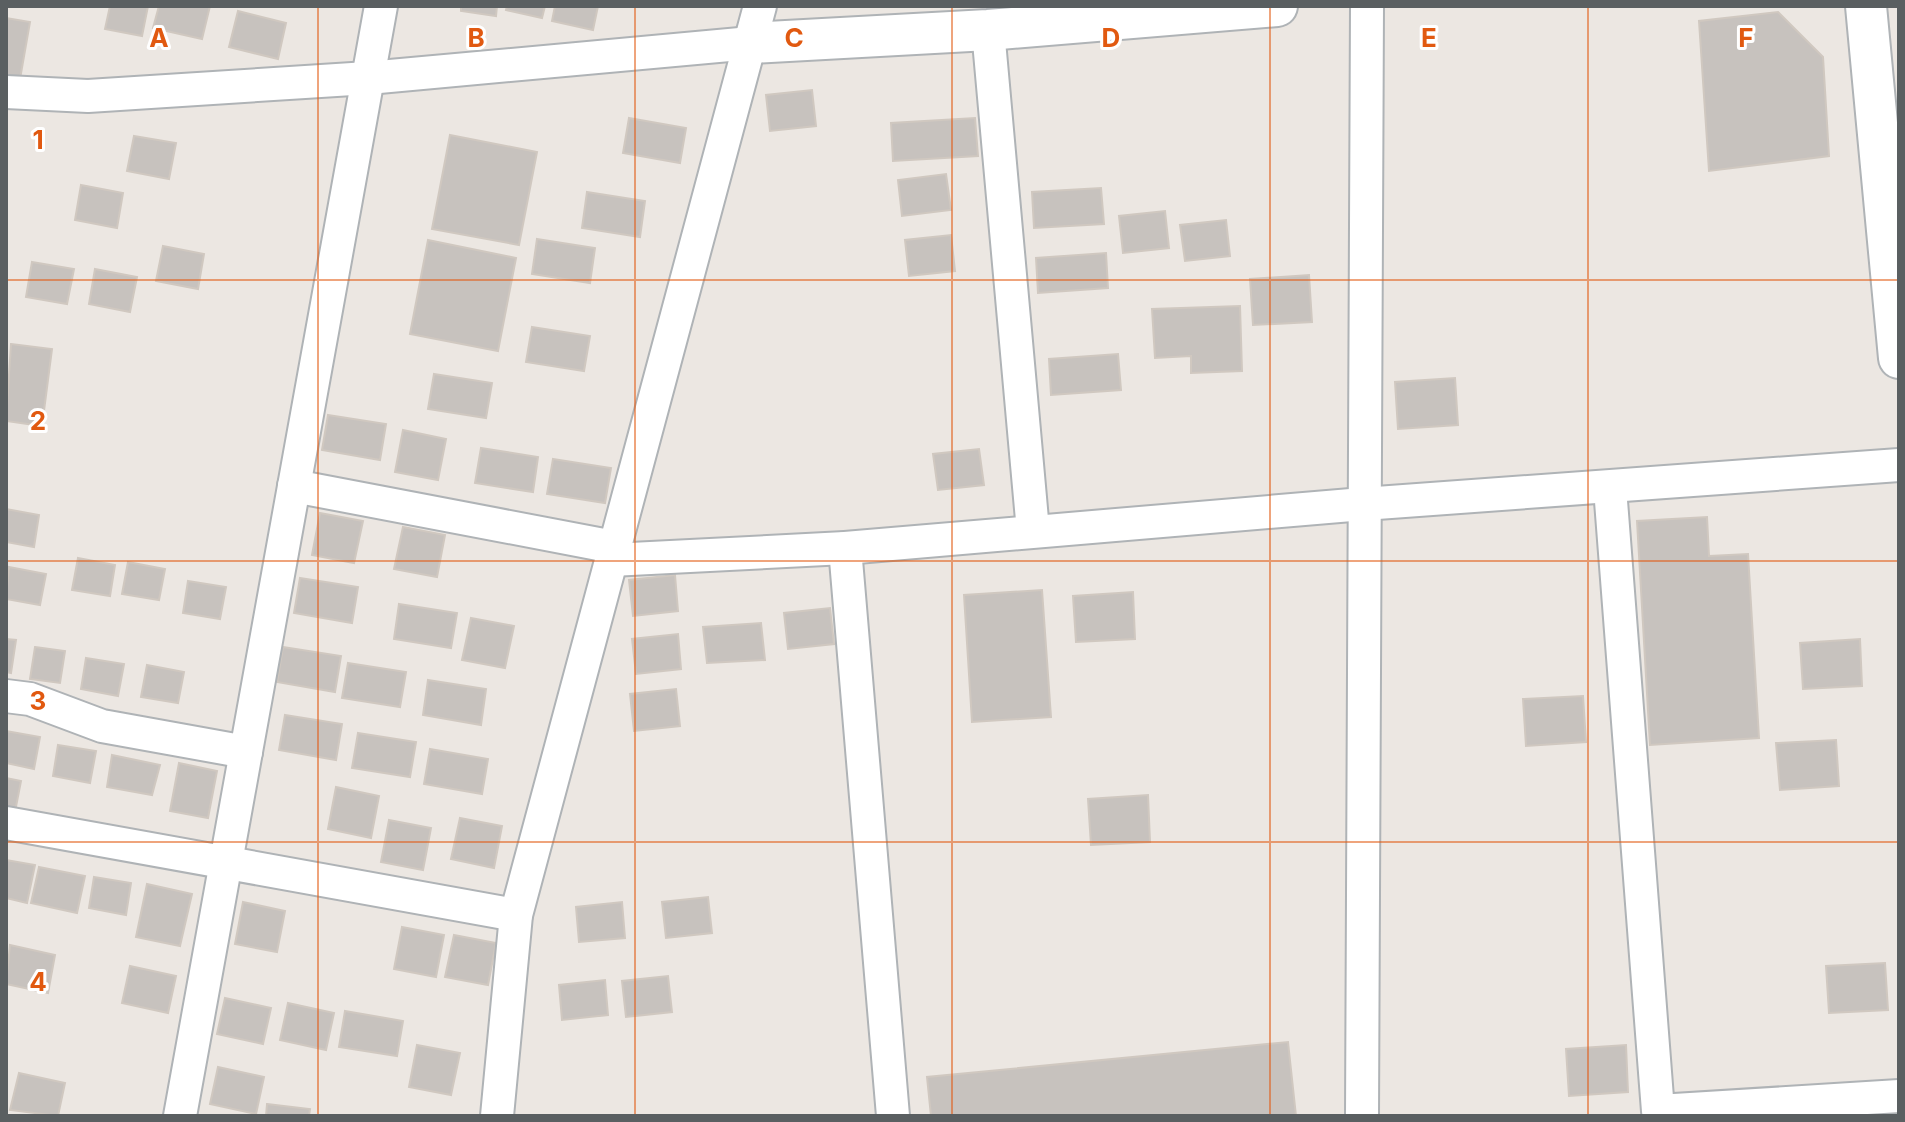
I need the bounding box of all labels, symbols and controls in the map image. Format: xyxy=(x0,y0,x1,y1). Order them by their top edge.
text: A xyxy=(149,22,169,53)
text: B xyxy=(467,22,485,53)
text: C xyxy=(784,22,804,53)
text: D xyxy=(1102,22,1120,53)
text: E xyxy=(1421,22,1437,53)
text: F xyxy=(1738,22,1754,53)
text: 1 xyxy=(32,124,44,155)
text: 2 xyxy=(30,405,46,436)
text: 3 xyxy=(30,685,46,716)
text: 4 xyxy=(29,966,47,997)

